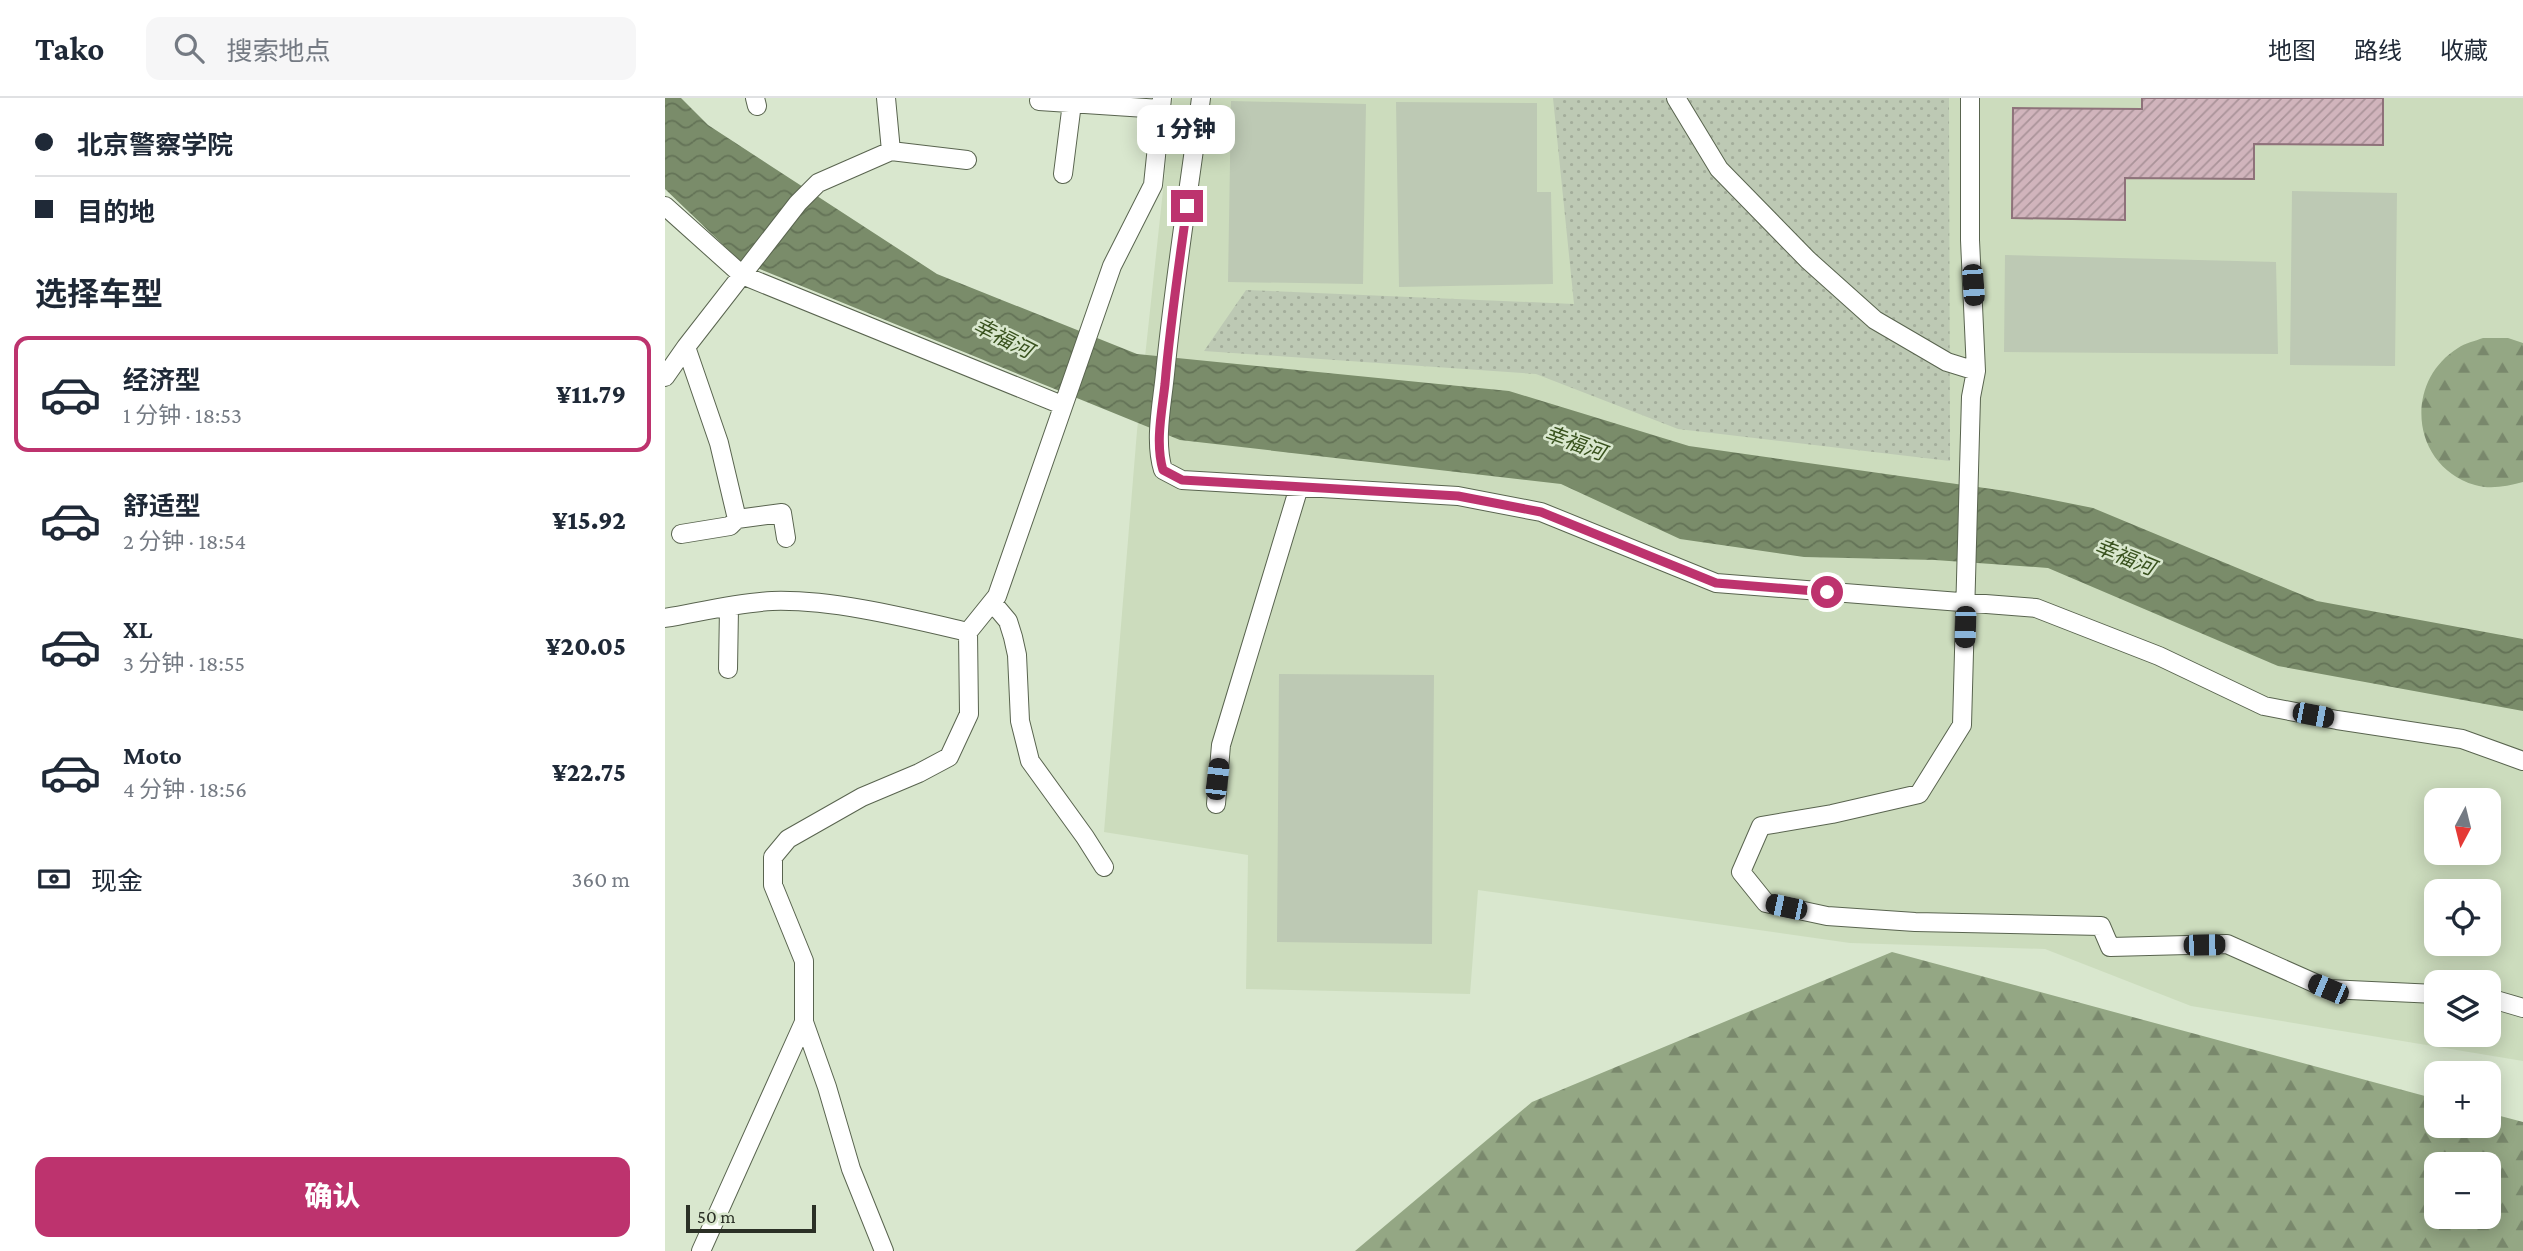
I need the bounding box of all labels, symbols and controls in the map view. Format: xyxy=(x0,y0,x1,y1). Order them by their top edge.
search box xyxy=(146,17,636,80)
icon: search xyxy=(170,29,208,67)
text: Tako xyxy=(35,30,104,67)
text: 搜索地点 xyxy=(226,37,330,66)
text: 地图 xyxy=(2268,37,2316,64)
text: 路线 xyxy=(2354,37,2402,64)
text: 收藏 xyxy=(2440,37,2488,64)
callout: 1 分钟 xyxy=(1138,105,1236,154)
text: 1 分钟 xyxy=(1156,116,1216,142)
text: 北京警察学院 xyxy=(77,131,233,160)
route end xyxy=(1171,190,1203,222)
text: 目的地 xyxy=(77,198,155,227)
car xyxy=(1962,263,1985,307)
text: 选择车型 xyxy=(35,276,163,312)
water label: 幸福河 xyxy=(969,313,1040,365)
icon: car xyxy=(39,363,102,426)
text: 经济型 xyxy=(123,366,201,395)
text: ¥11.79 xyxy=(556,380,626,409)
text: 1 分钟 · 18:53 xyxy=(123,402,242,428)
water label: 幸福河 xyxy=(1541,421,1612,466)
icon: car xyxy=(39,489,102,552)
text: 舒适型 xyxy=(123,492,201,521)
text: ¥15.92 xyxy=(552,506,626,535)
text: 2 分钟 · 18:54 xyxy=(123,528,246,554)
water label: 幸福河 xyxy=(2091,534,2162,581)
route start xyxy=(1811,576,1843,608)
car xyxy=(1954,606,1977,648)
icon: car xyxy=(39,615,102,678)
text: XL xyxy=(123,615,152,644)
text: ¥20.05 xyxy=(546,632,626,661)
text: 3 分钟 · 18:55 xyxy=(123,650,245,676)
car xyxy=(2291,701,2336,729)
icon: car xyxy=(39,741,102,804)
text: Moto xyxy=(123,741,182,770)
car xyxy=(1205,757,1230,801)
text: ¥22.75 xyxy=(552,758,626,787)
text: 4 分钟 · 18:56 xyxy=(123,776,247,802)
north arrow xyxy=(2424,788,2501,864)
map controls xyxy=(2424,788,2501,1229)
icon: cash xyxy=(35,860,73,898)
text: 360 m xyxy=(572,866,630,892)
text: 现金 xyxy=(91,867,143,896)
button: locate xyxy=(2424,879,2501,956)
car xyxy=(1764,892,1809,922)
car xyxy=(2183,934,2226,956)
button: layers xyxy=(2424,970,2501,1047)
car xyxy=(2305,971,2352,1007)
button: + xyxy=(2424,1061,2501,1138)
button: − xyxy=(2424,1152,2501,1229)
button: 确认 xyxy=(35,1157,630,1237)
scale bar xyxy=(686,1202,815,1234)
text: 50 m xyxy=(697,1206,736,1227)

